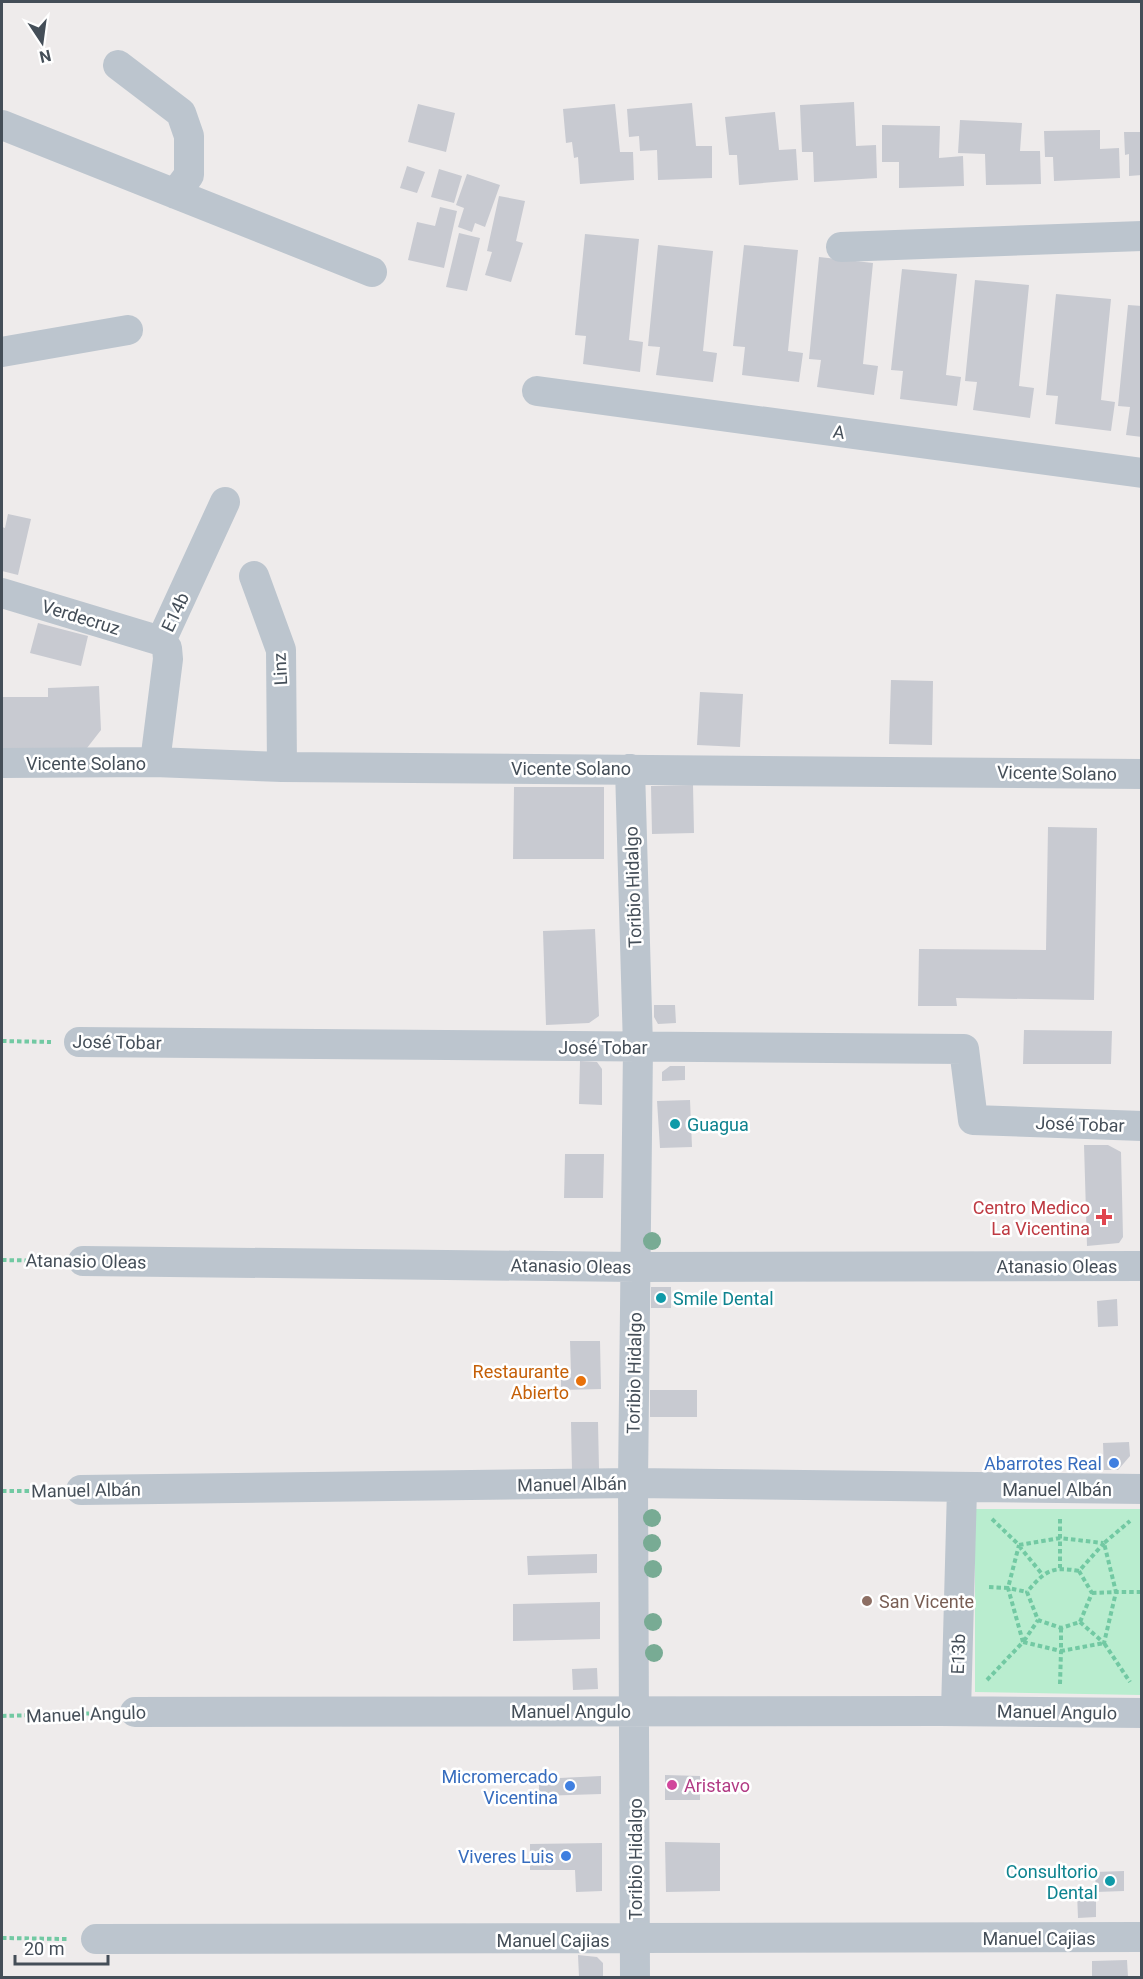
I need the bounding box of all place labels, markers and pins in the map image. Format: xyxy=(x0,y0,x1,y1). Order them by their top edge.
place label: Guagua xyxy=(687,1114,749,1135)
marker: Guagua xyxy=(668,1117,682,1131)
place label: Centro Medico La Vicentina xyxy=(973,1197,1090,1239)
marker: Centro Medico La Vicentina xyxy=(1095,1208,1113,1226)
place label: Smile Dental xyxy=(673,1288,774,1309)
marker: Smile Dental xyxy=(654,1291,668,1305)
place label: Restaurante Abierto xyxy=(473,1361,569,1403)
marker: Restaurante Abierto xyxy=(574,1374,588,1388)
place label: Abarrotes Real xyxy=(984,1453,1102,1474)
marker: Abarrotes Real xyxy=(1107,1456,1121,1470)
place label: San Vicente xyxy=(879,1591,974,1612)
marker: San Vicente xyxy=(860,1594,874,1608)
place label: Micromercado Vicentina xyxy=(441,1766,558,1808)
place label: Aristavo xyxy=(684,1775,750,1796)
marker: Aristavo xyxy=(665,1778,679,1792)
marker: Micromercado Vicentina xyxy=(563,1779,577,1793)
place label: Viveres Luis xyxy=(458,1846,554,1867)
marker: Viveres Luis xyxy=(559,1849,573,1863)
place label: Consultorio Dental xyxy=(1006,1861,1098,1903)
marker: Consultorio Dental xyxy=(1103,1874,1117,1888)

